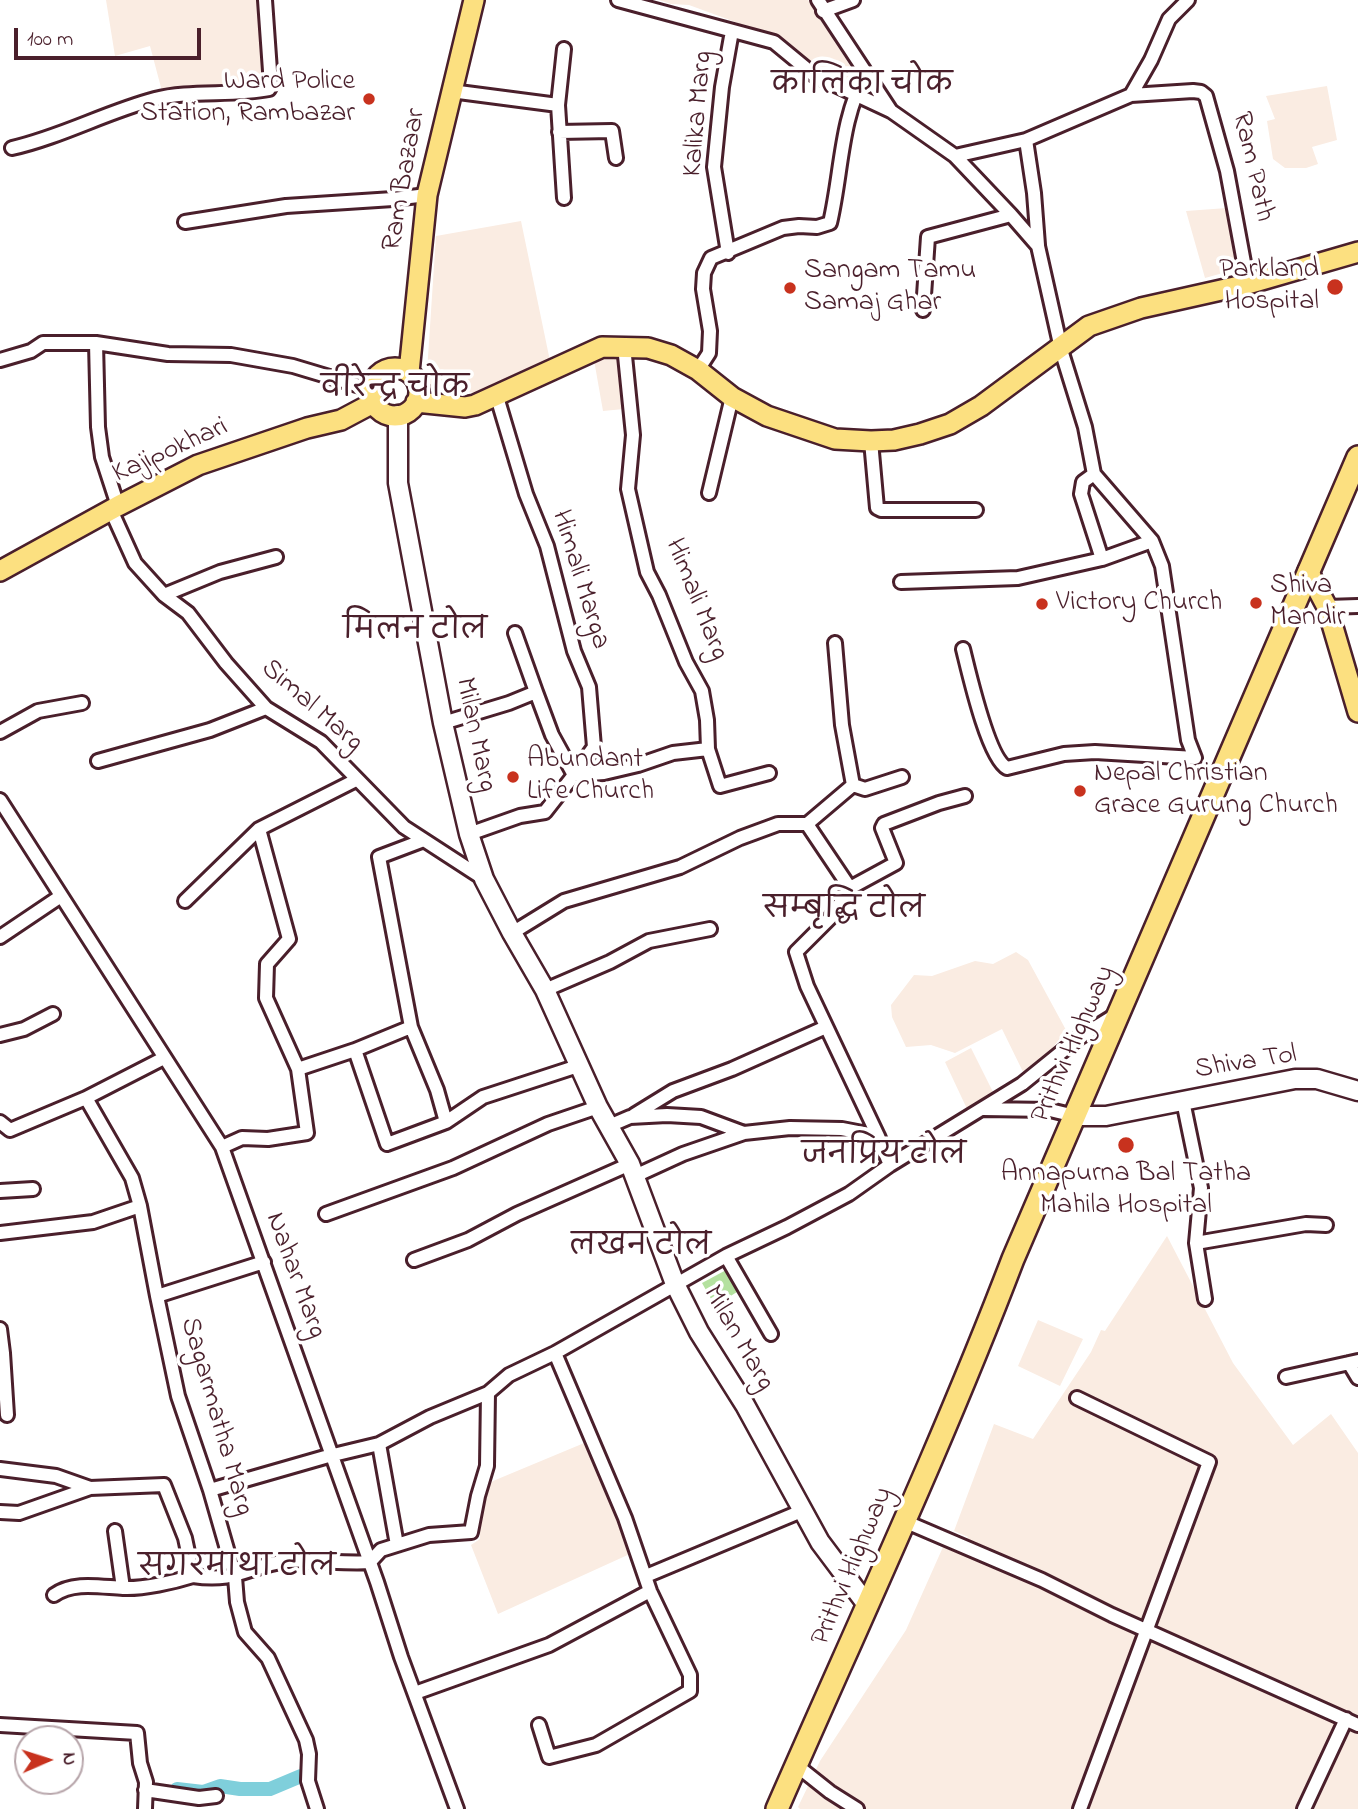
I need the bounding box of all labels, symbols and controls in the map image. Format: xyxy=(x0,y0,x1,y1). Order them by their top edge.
scale bar xyxy=(18,14,205,58)
text: 100 m xyxy=(27,25,73,55)
street label: Kalika Marg xyxy=(678,50,722,178)
place label: Ward Police Station, Rambazar xyxy=(140,66,355,132)
district label: कालिका चोक xyxy=(772,70,952,106)
marker: Ward Police Station, Rambazar xyxy=(361,91,377,107)
street label: Ram Bazaar xyxy=(377,106,435,254)
street label: Ram Path xyxy=(1222,109,1280,225)
place label: Parkland Hospital xyxy=(1219,254,1319,320)
place label: Sangam Tamu Samaj Ghar xyxy=(804,255,976,321)
marker: Parkland Hospital xyxy=(1325,277,1345,297)
marker: Sangam Tamu Samaj Ghar xyxy=(782,280,798,296)
district label: वीरेन्द्र चोक xyxy=(321,373,469,409)
street label: Kajipokhari xyxy=(108,412,234,492)
street label: Himali Marga xyxy=(542,507,616,653)
street label: Himali Marg xyxy=(655,534,735,666)
place label: Shiva Mandir xyxy=(1270,570,1345,636)
place label: Victory Church xyxy=(1056,587,1222,621)
marker: Shiva Mandir xyxy=(1248,595,1264,611)
marker: Victory Church xyxy=(1034,596,1050,612)
district label: मिलन टोल xyxy=(343,615,487,651)
street label: Simal Marg xyxy=(253,653,369,761)
street label: Milan Marg xyxy=(446,675,502,795)
place label: Abundant Life Church xyxy=(527,744,654,810)
place label: Nepal Christian Grace Gurung Church xyxy=(1094,758,1338,824)
marker: Abundant Life Church xyxy=(505,769,521,785)
marker: Nepal Christian Grace Gurung Church xyxy=(1072,783,1088,799)
district label: सम्बृद्धि टोल xyxy=(763,894,925,930)
street label: Prithvi Highway xyxy=(1025,961,1125,1129)
street label: Shiva Tol xyxy=(1193,1039,1299,1089)
marker: Annapurna Bal Tatha Mahila Hospital xyxy=(1116,1135,1136,1155)
district label: जनप्रिय टोल xyxy=(802,1140,966,1176)
place label: Annapurna Bal Tatha Mahila Hospital xyxy=(1001,1158,1251,1224)
street label: Nahar Marg xyxy=(256,1208,332,1344)
district label: लखन टोल xyxy=(569,1231,711,1267)
street label: Milan Marg xyxy=(693,1280,781,1398)
street label: Sagarmatha Marg xyxy=(171,1314,259,1520)
street label: Prithvi Highway xyxy=(806,1483,902,1651)
district label: सगरमाथा टोल xyxy=(138,1552,336,1588)
north arrow xyxy=(14,1725,84,1795)
text: N xyxy=(55,1752,82,1766)

